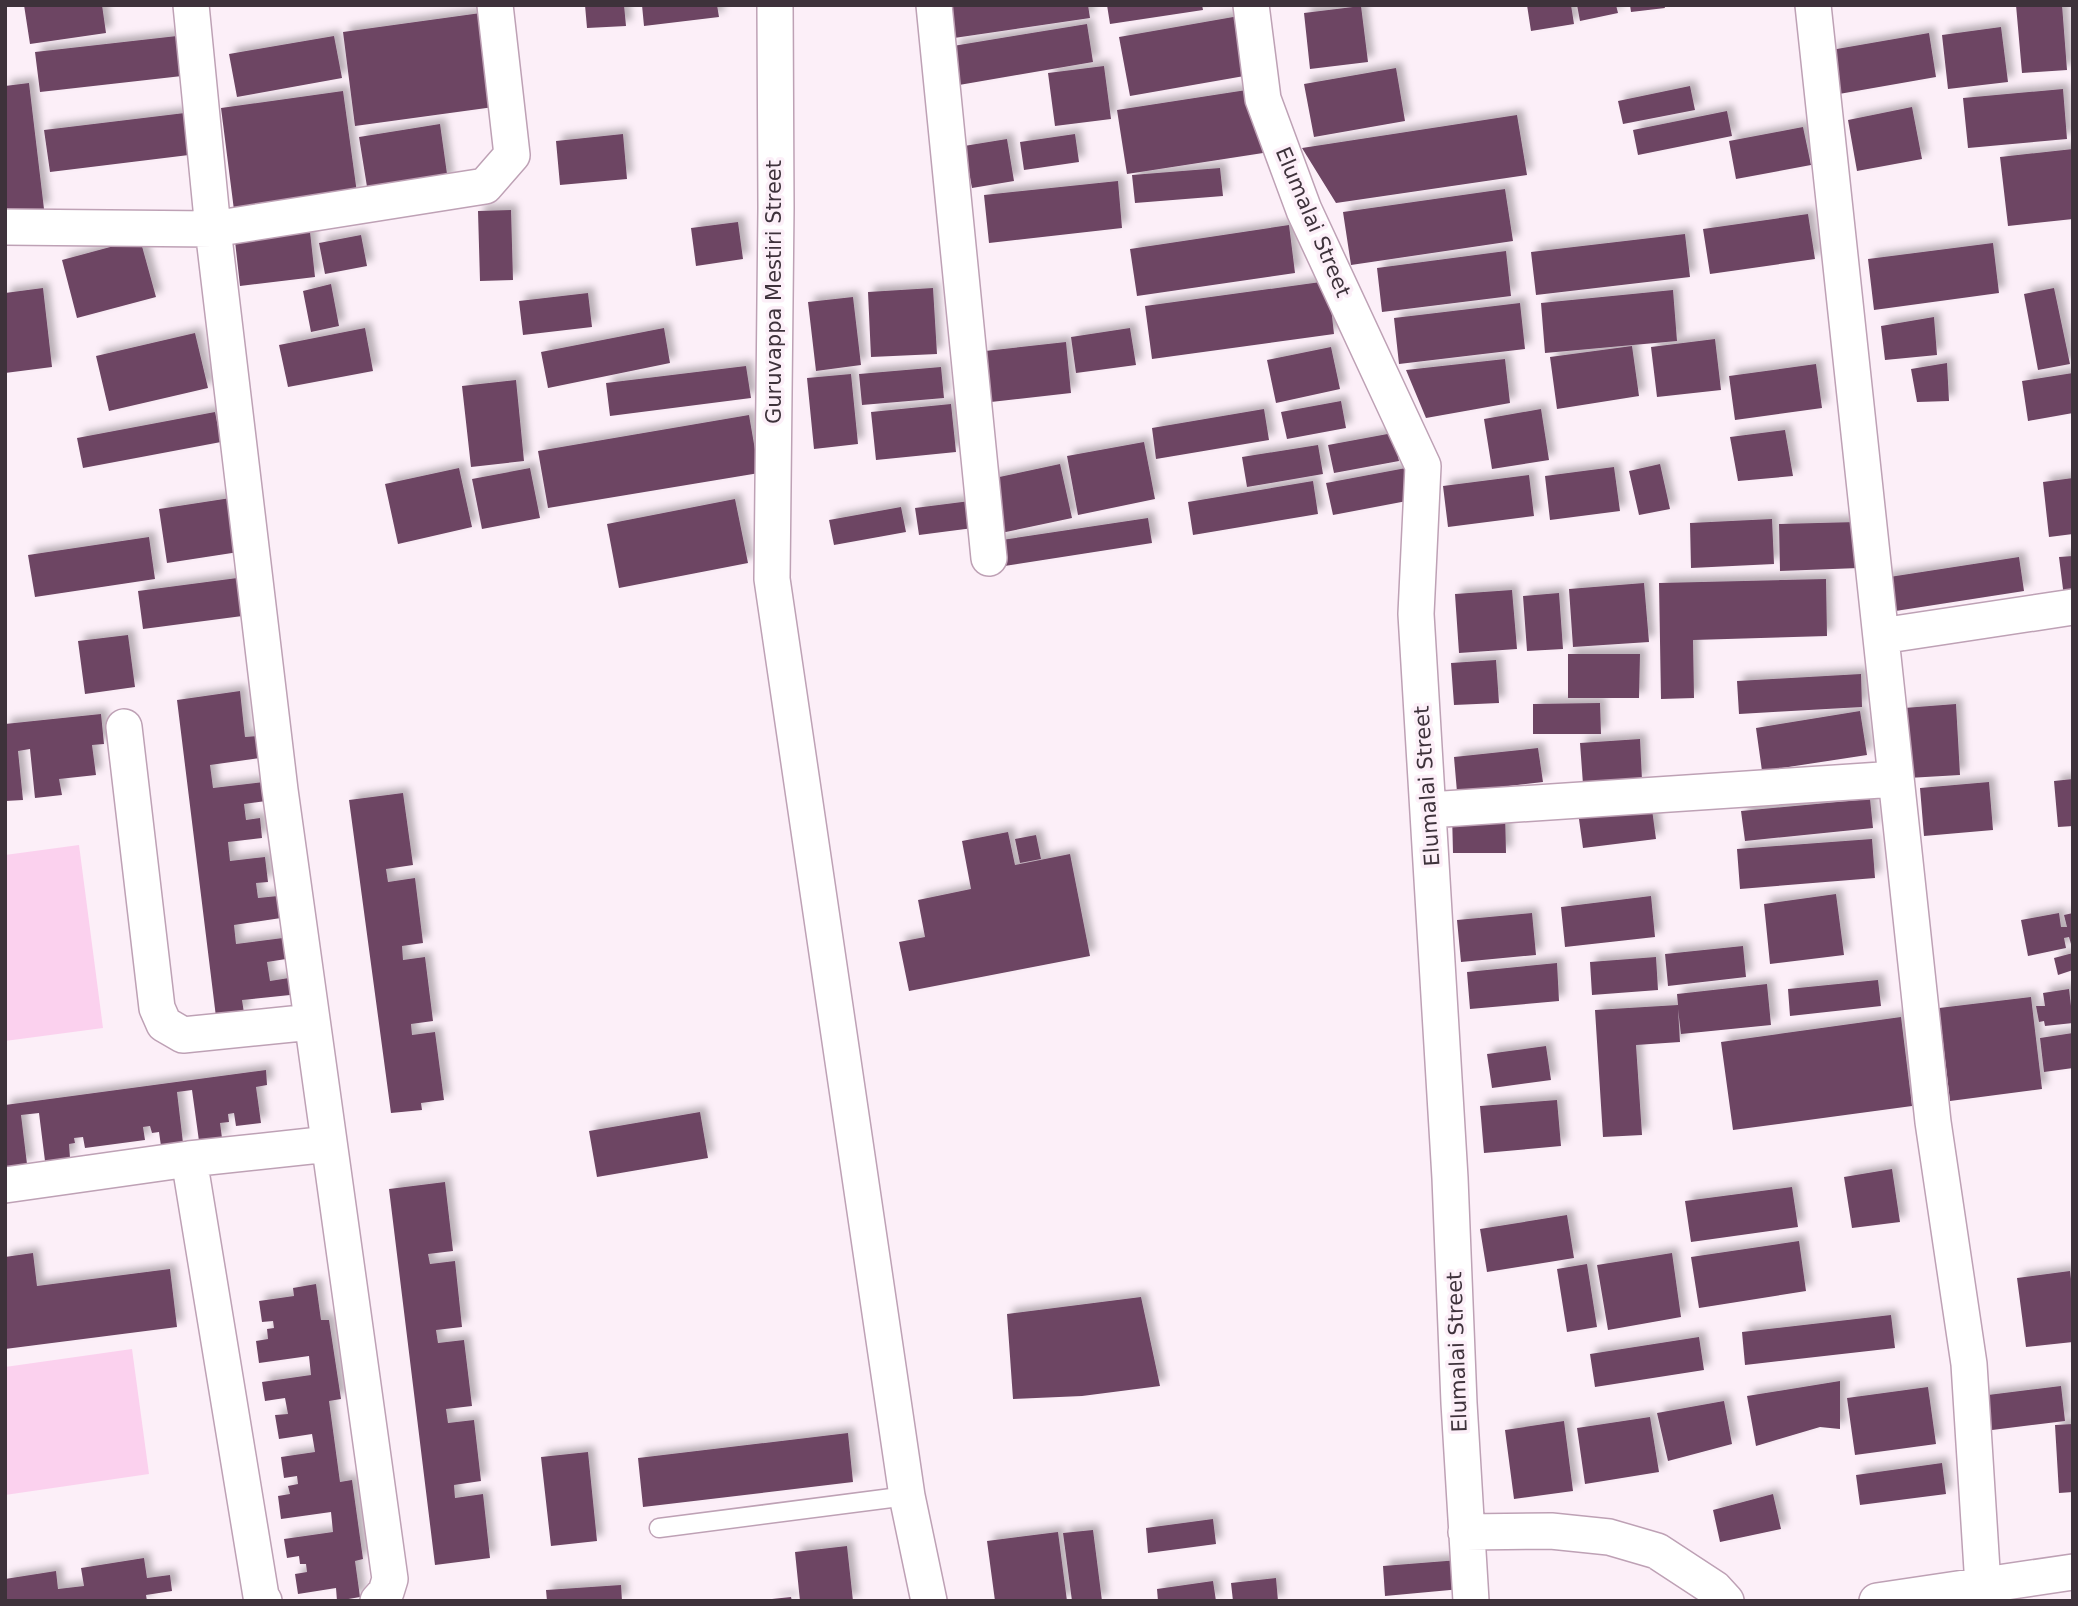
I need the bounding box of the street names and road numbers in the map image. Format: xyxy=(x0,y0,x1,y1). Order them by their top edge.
street label: Elumalai Street xyxy=(1271,143,1355,301)
street label: Guruvappa Mestiri Street xyxy=(762,160,786,424)
street label: Elumalai Street xyxy=(1409,705,1445,867)
street label: Elumalai Street xyxy=(1442,1271,1472,1433)

